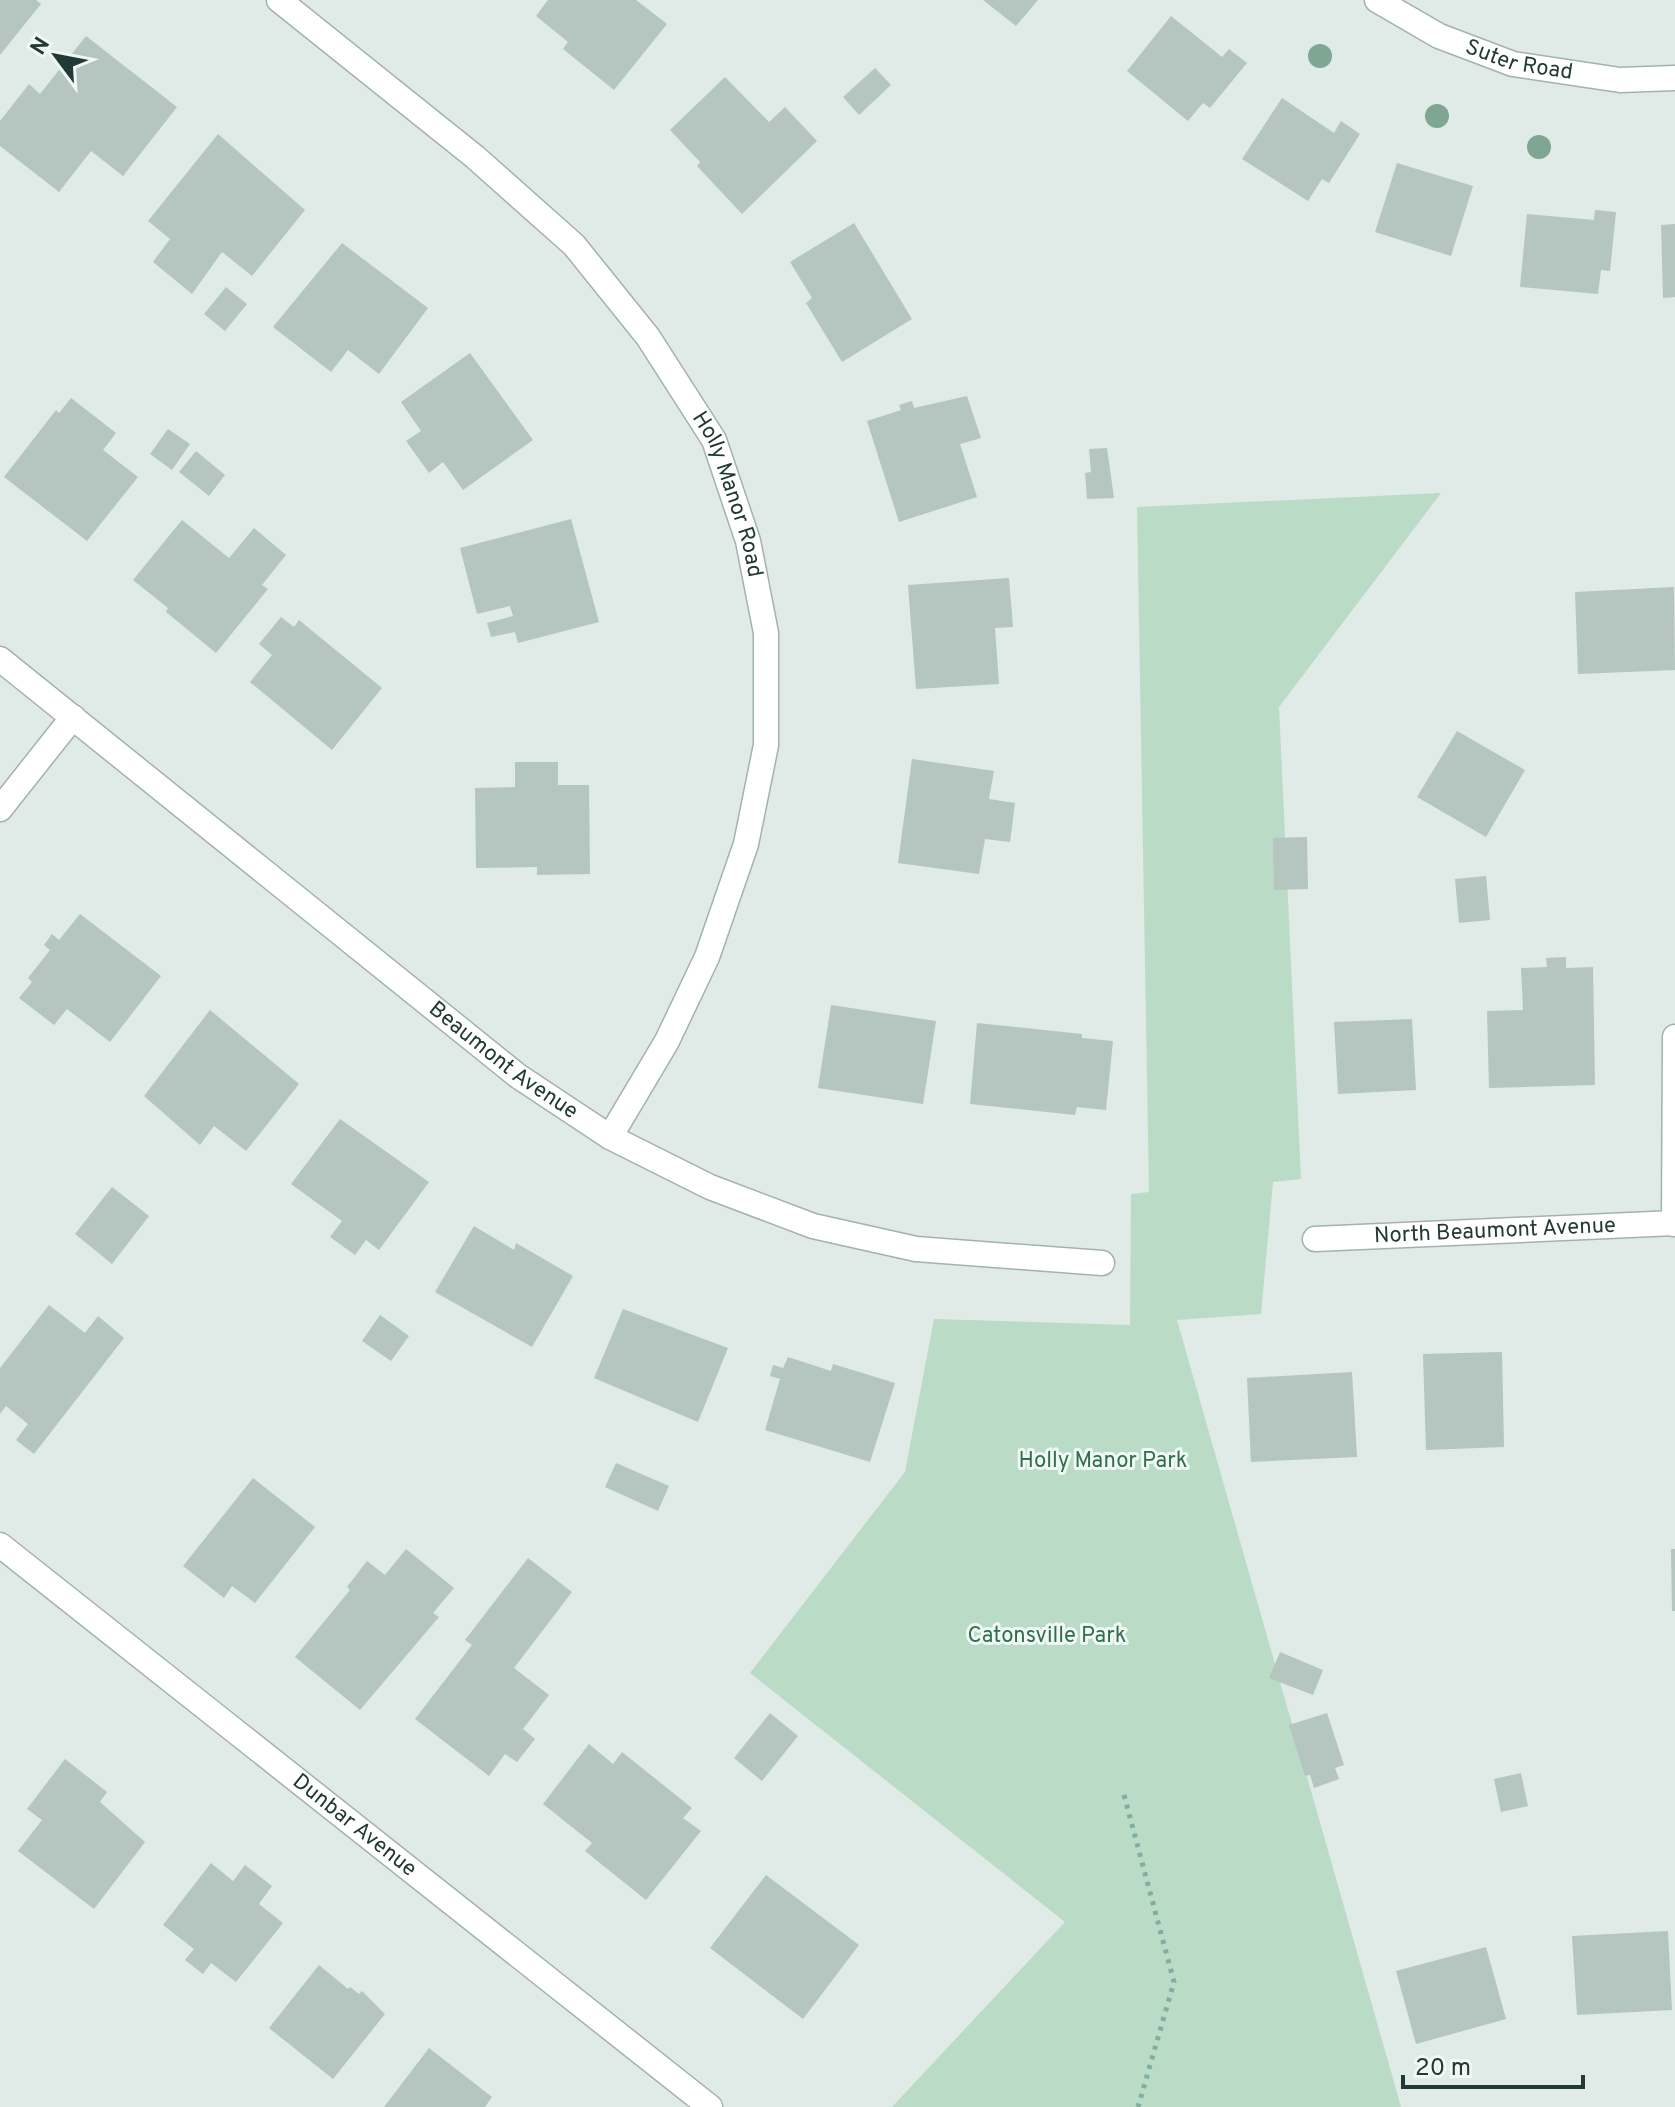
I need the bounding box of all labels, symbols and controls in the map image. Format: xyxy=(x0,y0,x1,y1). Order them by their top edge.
north arrow xyxy=(16,16,96,96)
text: N xyxy=(26,33,57,61)
street label: Suter Road xyxy=(1461,34,1575,86)
street label: Holly Manor Road xyxy=(686,406,768,580)
street label: Beaumont Avenue xyxy=(423,996,583,1125)
street label: North Beaumont Avenue xyxy=(1373,1212,1616,1250)
park label: Holly Manor Park xyxy=(1019,1448,1187,1475)
park label: Catonsville Park xyxy=(968,1623,1126,1650)
street label: Dunbar Avenue xyxy=(287,1768,422,1883)
scale bar xyxy=(1403,2039,1583,2089)
text: 20 m xyxy=(1415,2054,1471,2084)

